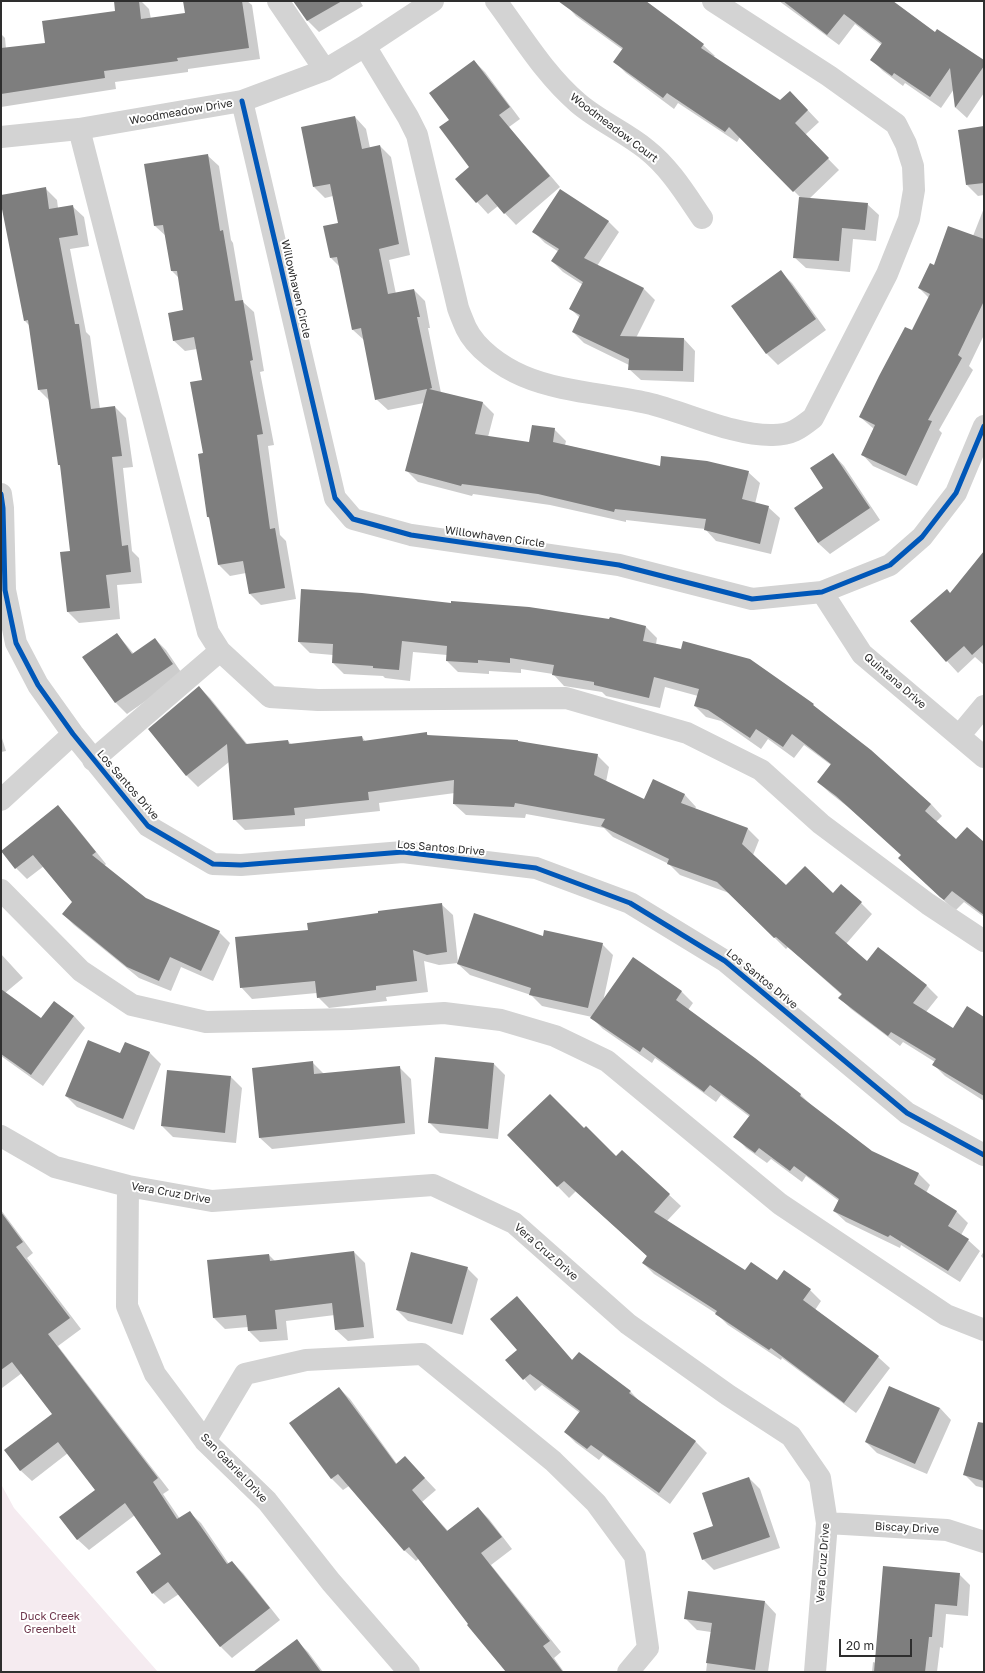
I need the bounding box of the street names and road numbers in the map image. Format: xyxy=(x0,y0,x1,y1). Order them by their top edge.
street label: Woodmeadow Court xyxy=(567,91,661,165)
street label: Woodmeadow Drive xyxy=(128,96,234,128)
street label: Willowhaven Circle xyxy=(278,238,314,340)
street label: Willowhaven Circle xyxy=(444,523,546,551)
street label: Quintana Drive xyxy=(861,650,929,712)
street label: Los Santos Drive xyxy=(94,747,162,823)
street label: Los Santos Drive xyxy=(397,838,485,858)
street label: Los Santos Drive xyxy=(724,946,800,1012)
street label: Vera Cruz Drive xyxy=(130,1180,212,1206)
street label: Vera Cruz Drive xyxy=(511,1221,581,1283)
street label: San Gabriel Drive xyxy=(198,1431,270,1505)
street label: Biscay Drive xyxy=(875,1520,939,1536)
street label: Vera Cruz Drive xyxy=(814,1522,832,1604)

